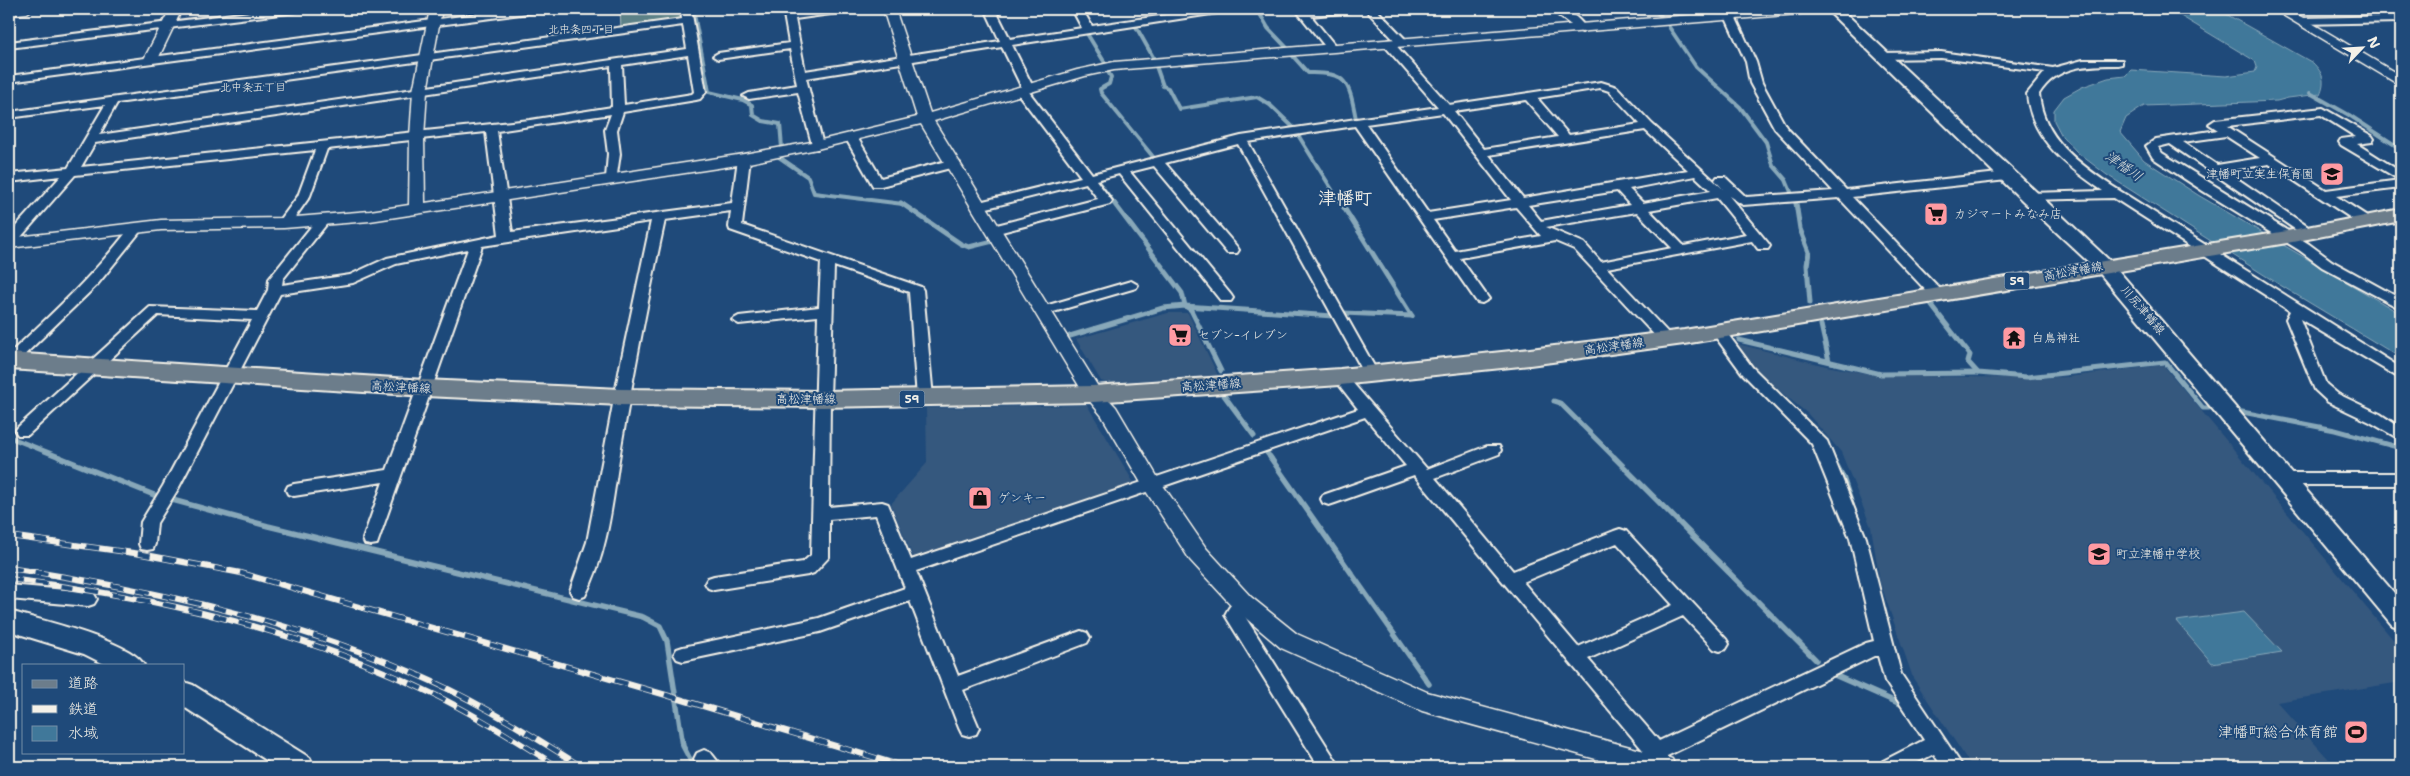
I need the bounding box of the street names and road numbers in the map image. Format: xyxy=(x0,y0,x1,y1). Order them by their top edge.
street label: 高松津幡線 xyxy=(2042,258,2104,284)
road number: 59 xyxy=(2004,272,2030,290)
street label: 川尻津幡線 xyxy=(2117,282,2169,338)
street label: 高松津幡線 xyxy=(1583,334,1645,358)
street label: 高松津幡線 xyxy=(1181,375,1241,395)
street label: 高松津幡線 xyxy=(371,377,431,397)
road number: 59 xyxy=(900,390,924,408)
street label: 高松津幡線 xyxy=(776,391,836,407)

